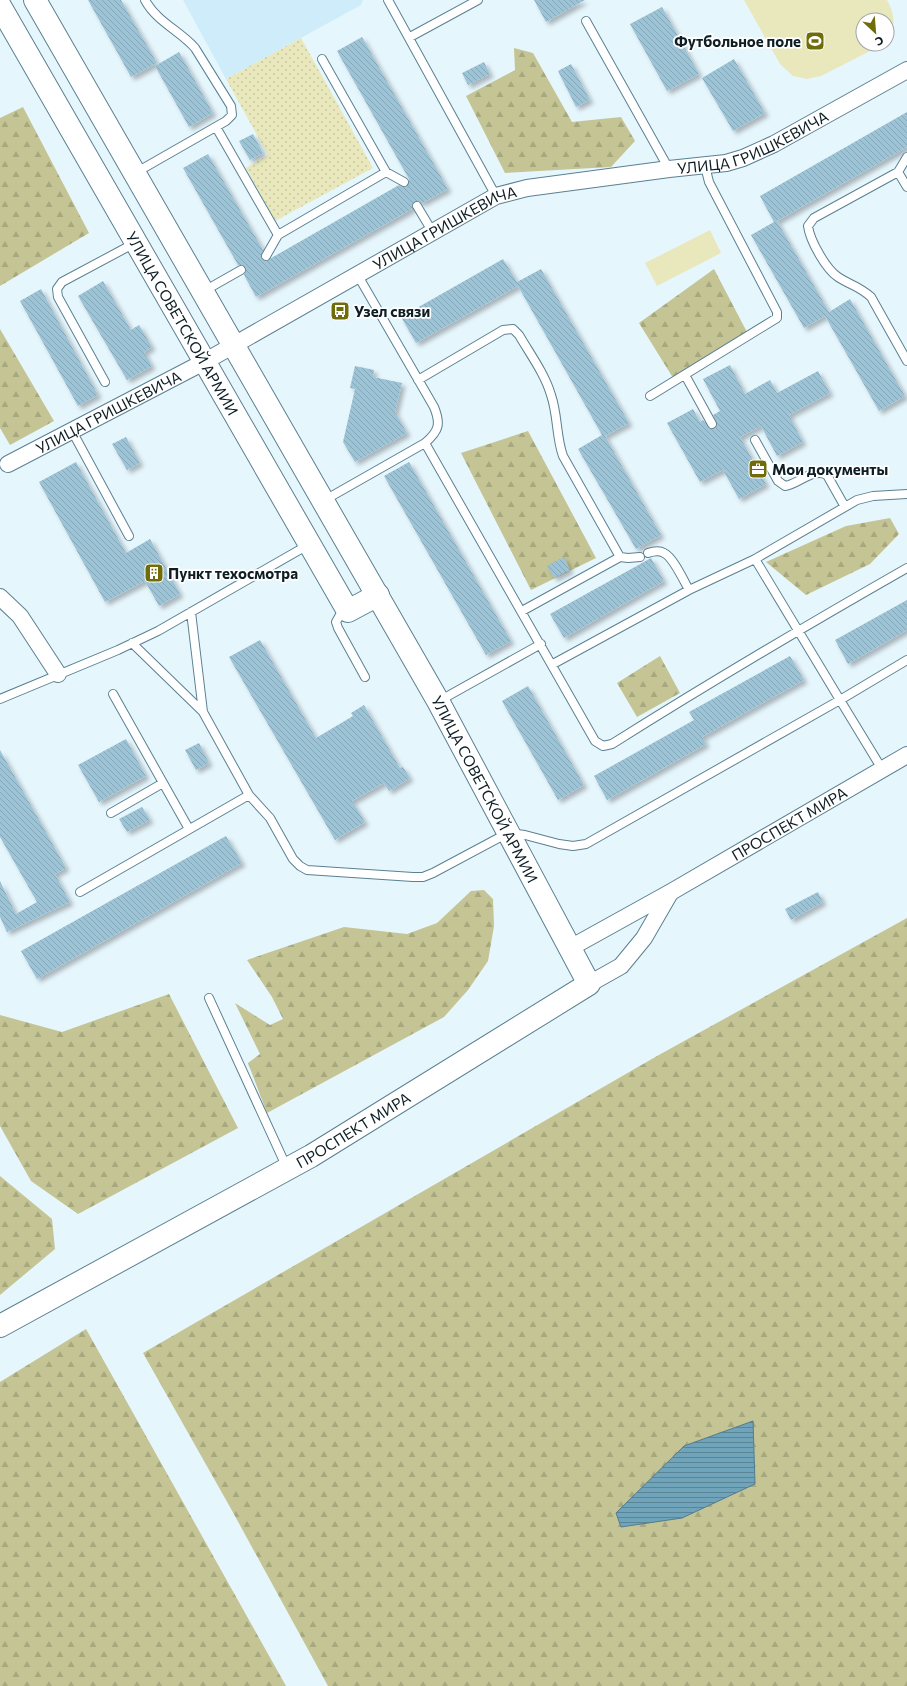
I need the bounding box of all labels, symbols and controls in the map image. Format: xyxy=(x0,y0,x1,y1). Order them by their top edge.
north arrow xyxy=(855,12,895,52)
sports icon: Футбольное поле xyxy=(804,30,826,52)
place label: Футбольное поле xyxy=(674,32,801,50)
text: С xyxy=(873,34,886,49)
street label: УЛИЦА ГРИШКЕВИЧА xyxy=(676,107,831,177)
street label: УЛИЦА ГРИШКЕВИЧА xyxy=(369,182,518,273)
street label: УЛИЦА СОВЕТСКОЙ АРМИИ xyxy=(123,228,242,418)
bus stop icon: Узел связи xyxy=(329,300,351,322)
place label: Узел связи xyxy=(354,302,430,320)
street label: УЛИЦА ГРИШКЕВИЧА xyxy=(32,367,184,457)
office icon: Мои документы xyxy=(747,458,769,480)
place label: Мои документы xyxy=(772,460,888,478)
building icon: Пункт техосмотра xyxy=(143,562,165,584)
place label: Пункт техосмотра xyxy=(168,564,298,582)
street label: УЛИЦА СОВЕТСКОЙ АРМИИ xyxy=(428,692,542,886)
street label: ПРОСПЕКТ МИРА xyxy=(728,783,850,864)
street label: ПРОСПЕКТ МИРА xyxy=(293,1088,413,1171)

